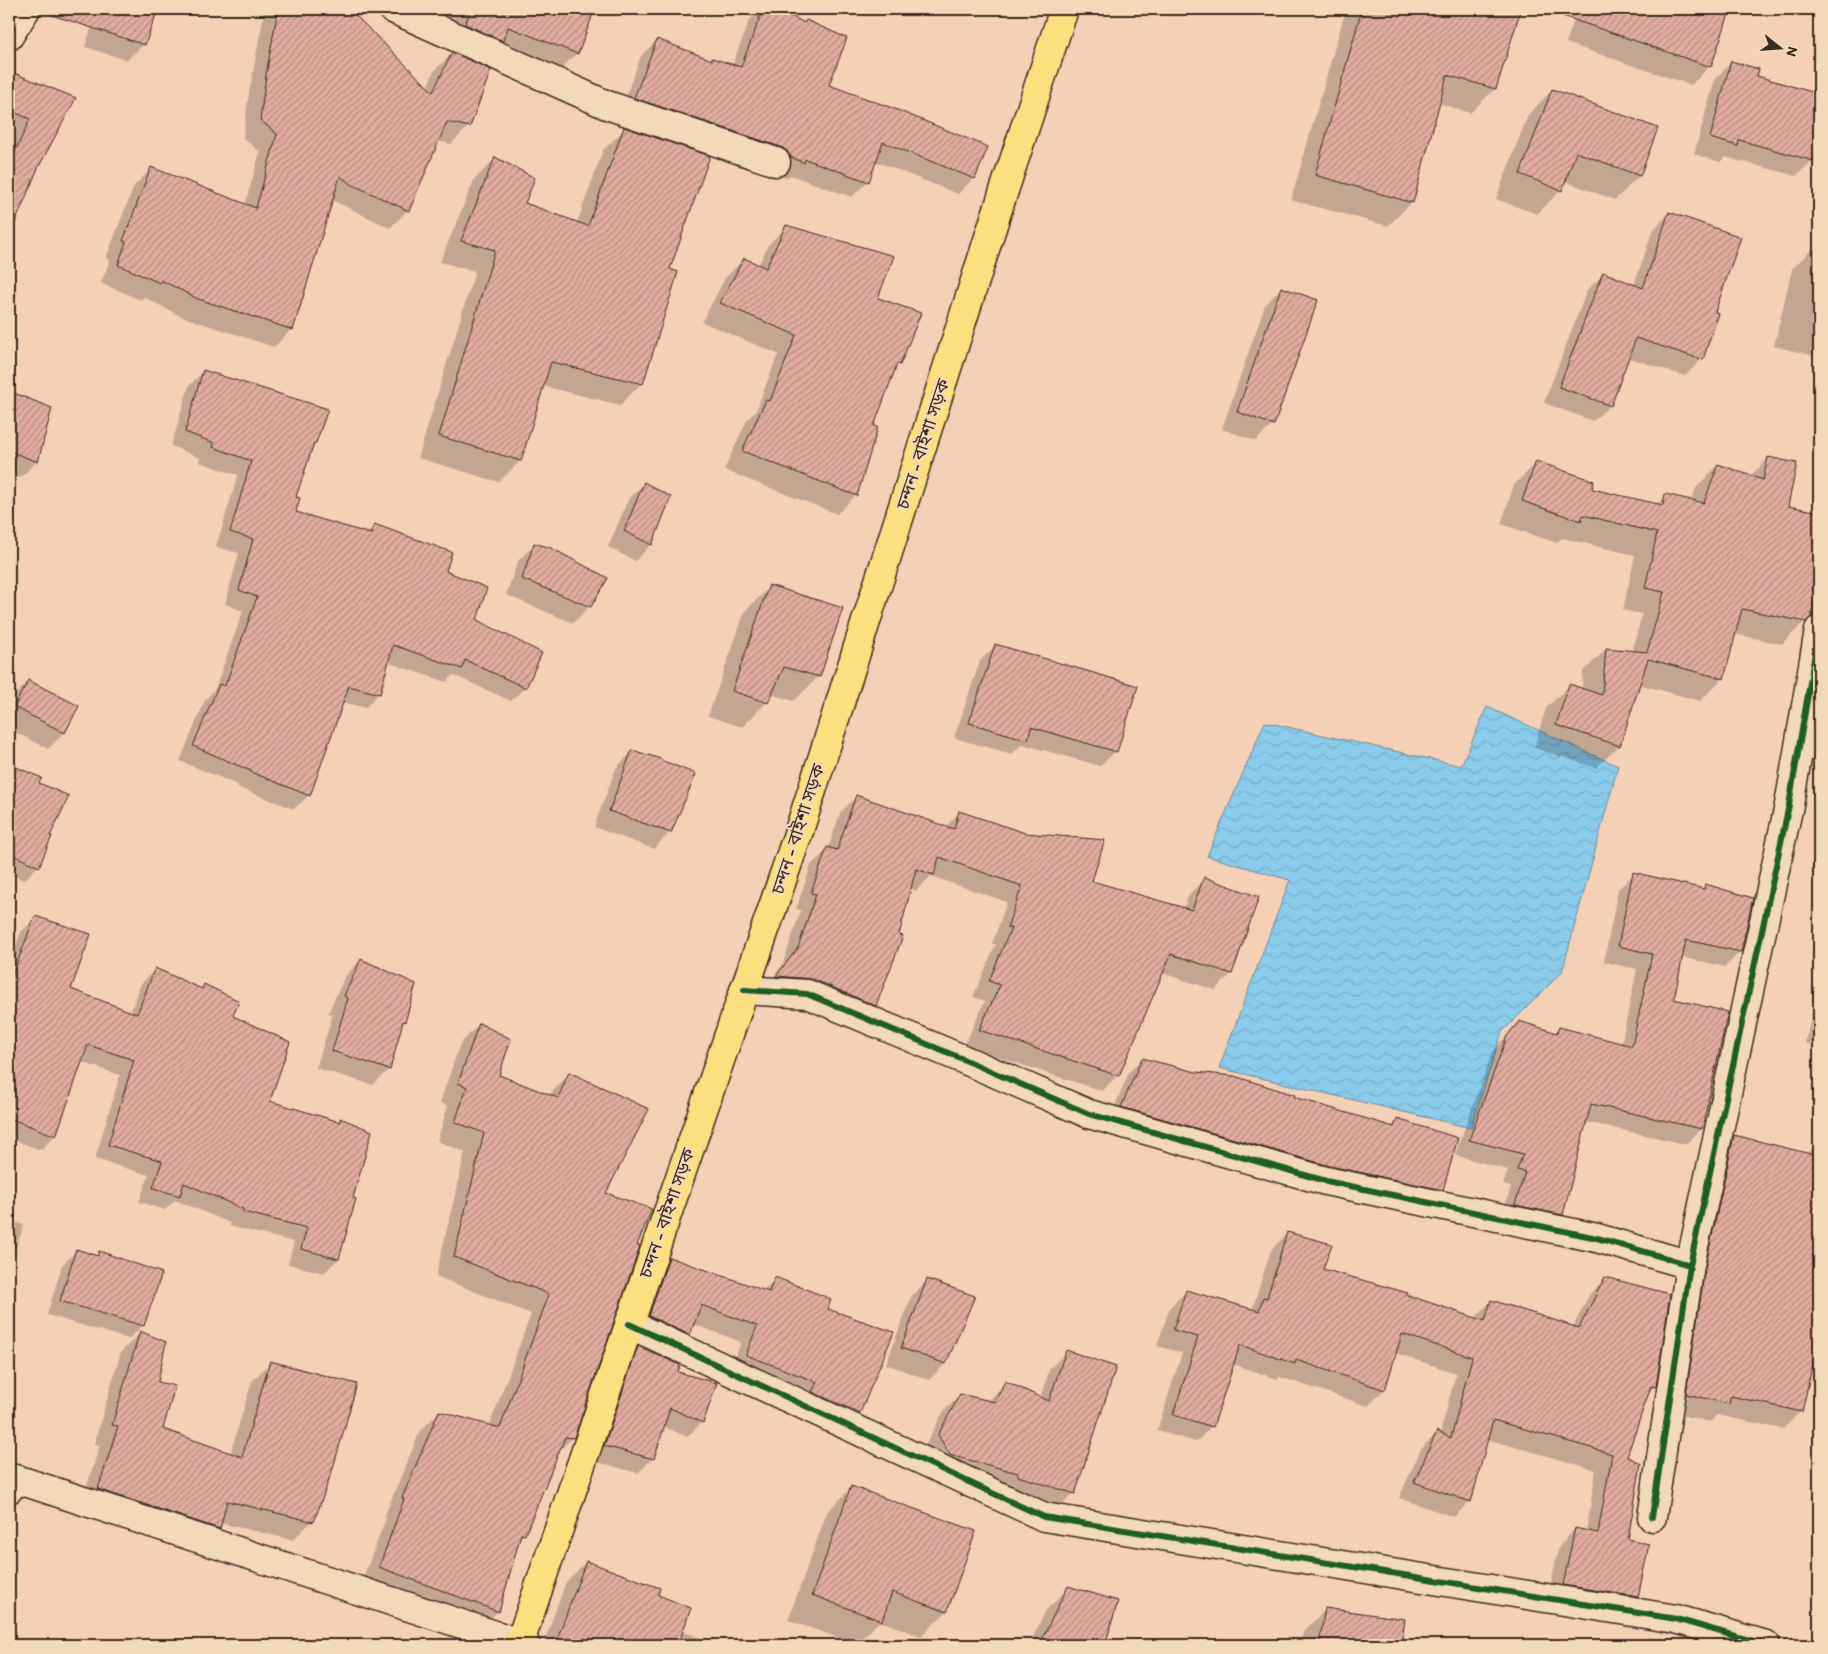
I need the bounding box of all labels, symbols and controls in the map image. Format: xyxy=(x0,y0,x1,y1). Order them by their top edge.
north arrow xyxy=(1756,22,1806,72)
text: N xyxy=(1782,45,1801,59)
street label: চন্দন - বাইশা সড়ক xyxy=(891,376,955,513)
street label: চন্দন - বাইশা সড়ক xyxy=(766,761,830,898)
street label: চন্দন - বাইশা সড়ক xyxy=(634,1145,700,1282)

